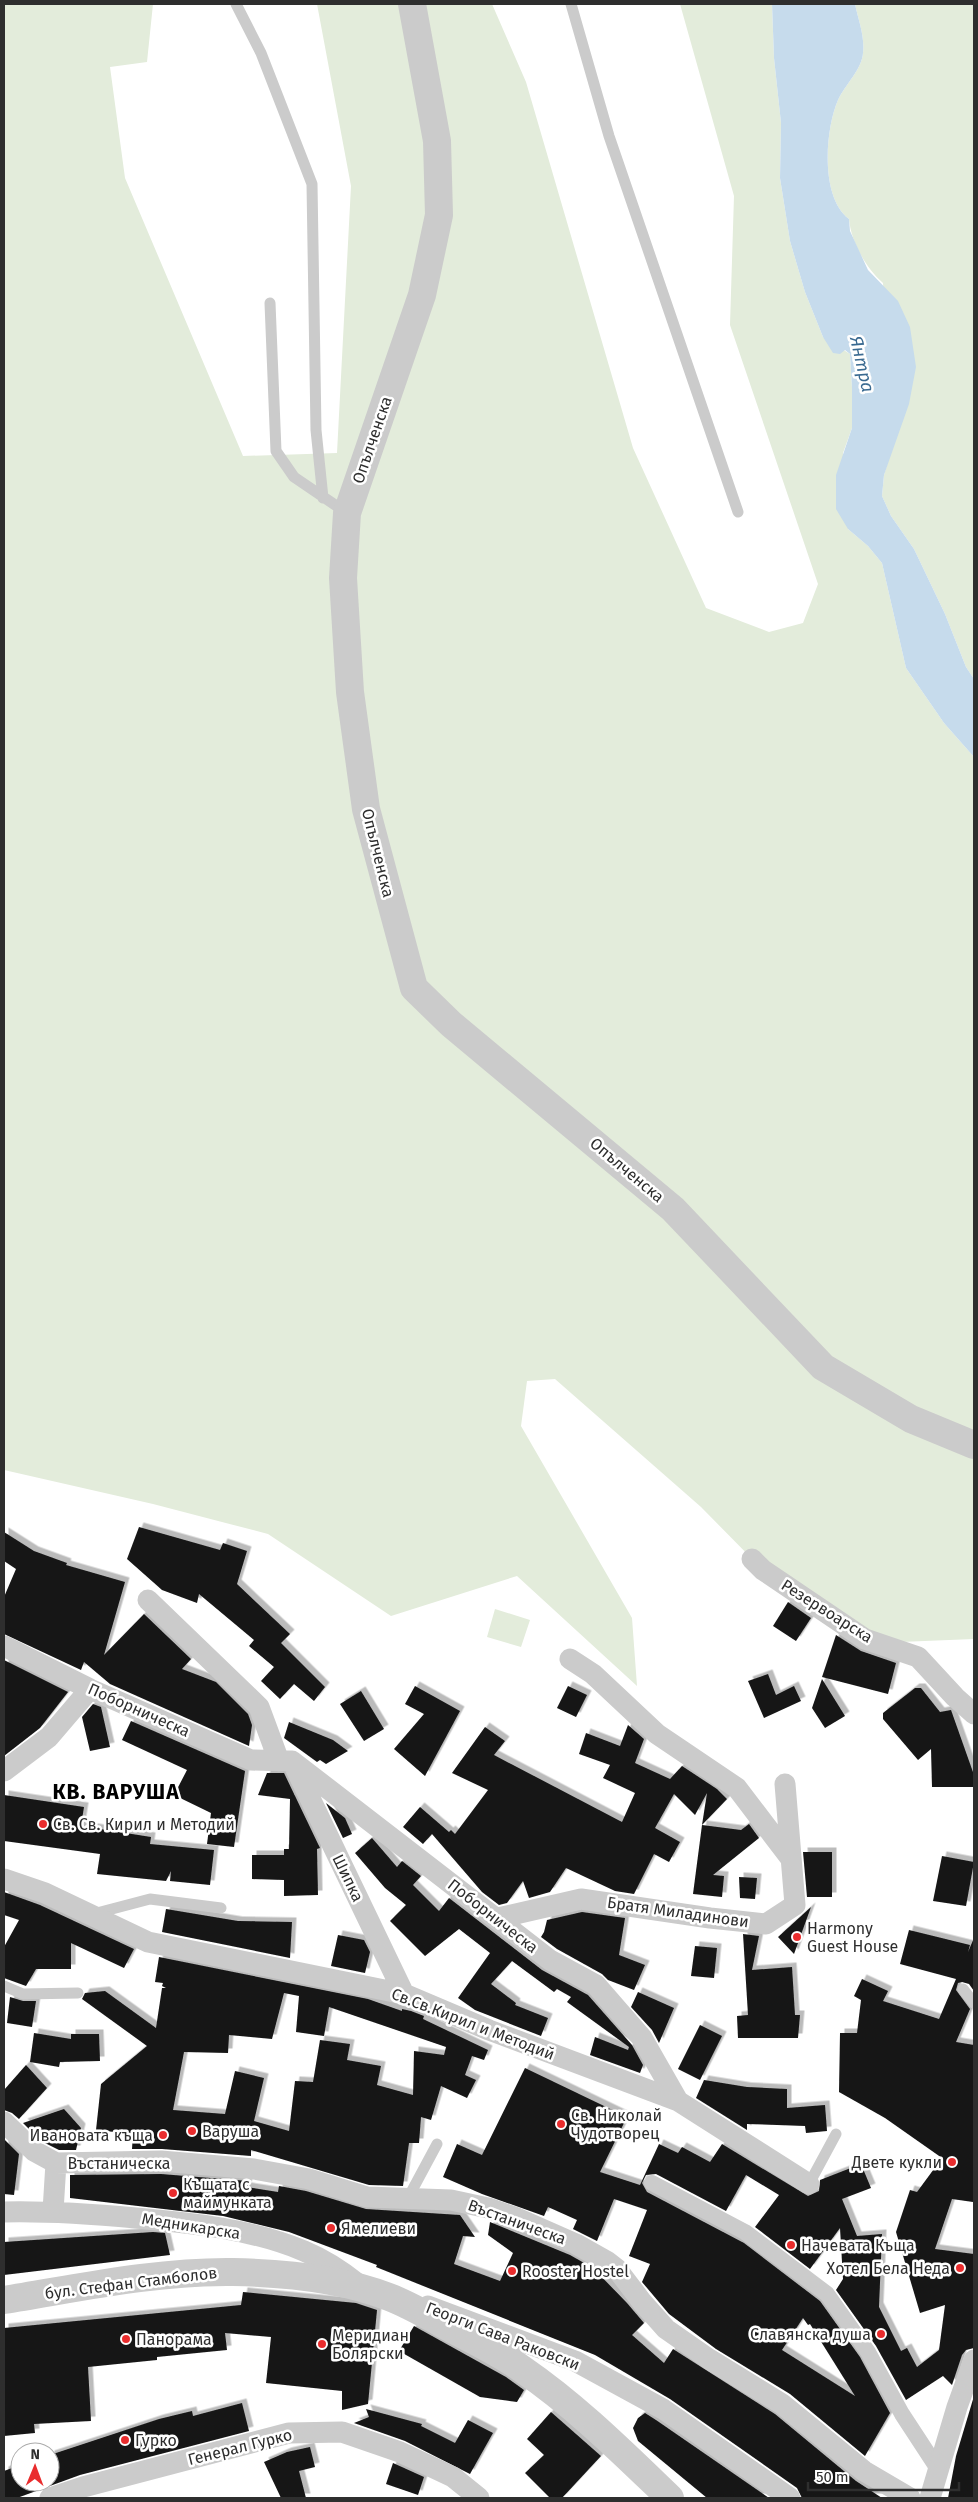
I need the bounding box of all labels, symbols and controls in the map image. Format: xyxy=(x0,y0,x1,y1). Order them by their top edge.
water label: Янтра xyxy=(845,333,879,394)
street label: Опълченска xyxy=(348,394,396,486)
street label: Опълченска xyxy=(358,807,398,899)
street label: Опълченска xyxy=(586,1134,668,1206)
street label: Резервоарска xyxy=(778,1575,876,1647)
street label: Поборническа xyxy=(85,1679,193,1741)
district label: КВ. ВАРУША xyxy=(52,1779,180,1805)
place label: Св. Св. Кирил и Методий xyxy=(53,1815,235,1834)
marker: Св. Св. Кирил и Методий xyxy=(37,1818,49,1830)
street label: Шипка xyxy=(328,1851,368,1905)
street label: Поборническа xyxy=(444,1875,542,1957)
street label: Братя Миладинови xyxy=(606,1893,750,1931)
place label: Harmony Guest House xyxy=(807,1919,898,1956)
marker: Harmony Guest House xyxy=(791,1931,803,1943)
street label: Св.Св.Кирил и Методий xyxy=(389,1984,557,2064)
place label: Св. Николай Чудотворец xyxy=(571,2106,662,2143)
marker: Св. Николай Чудотворец xyxy=(555,2118,567,2130)
place label: Варуша xyxy=(202,2122,259,2141)
marker: Варуша xyxy=(186,2125,198,2137)
place label: Ивановата къща xyxy=(30,2126,153,2145)
marker: Ивановата къща xyxy=(157,2129,169,2141)
place label: Двете кукли xyxy=(851,2153,942,2172)
street label: Въстаническа xyxy=(67,2154,171,2173)
marker: Двете кукли xyxy=(946,2156,958,2168)
place label: Къщата с маймунката xyxy=(183,2175,272,2212)
marker: Къщата с маймунката xyxy=(167,2187,179,2199)
street label: Въстаническа xyxy=(465,2195,569,2249)
street label: Медникарска xyxy=(140,2209,242,2243)
place label: Ямелиеви xyxy=(341,2219,416,2238)
marker: Ямелиеви xyxy=(325,2222,337,2234)
place label: Начевата Къща xyxy=(801,2236,915,2255)
marker: Начевата Къща xyxy=(785,2239,797,2251)
place label: Xотел Бела Неда xyxy=(827,2259,950,2278)
place label: Rooster Hostel xyxy=(522,2262,629,2281)
marker: Xотел Бела Неда xyxy=(954,2262,966,2274)
street label: бул. Стефан Стамболов xyxy=(44,2263,218,2303)
marker: Rooster Hostel xyxy=(506,2265,518,2277)
street label: Георги Сава Раковски xyxy=(423,2298,583,2374)
place label: Славянска душа xyxy=(750,2325,871,2344)
place label: Меридиан Болярски xyxy=(332,2326,409,2363)
marker: Славянска душа xyxy=(875,2328,887,2340)
place label: Панорама xyxy=(136,2330,212,2349)
marker: Панорама xyxy=(120,2333,132,2345)
marker: Меридиан Болярски xyxy=(316,2338,328,2350)
street label: Генерал Гурко xyxy=(186,2425,294,2469)
place label: Гурко xyxy=(135,2431,177,2450)
marker: Гурко xyxy=(119,2434,131,2446)
north arrow xyxy=(10,2442,60,2492)
text: N xyxy=(30,2446,40,2463)
scale bar xyxy=(808,2460,959,2492)
text: 50 m xyxy=(816,2468,849,2486)

